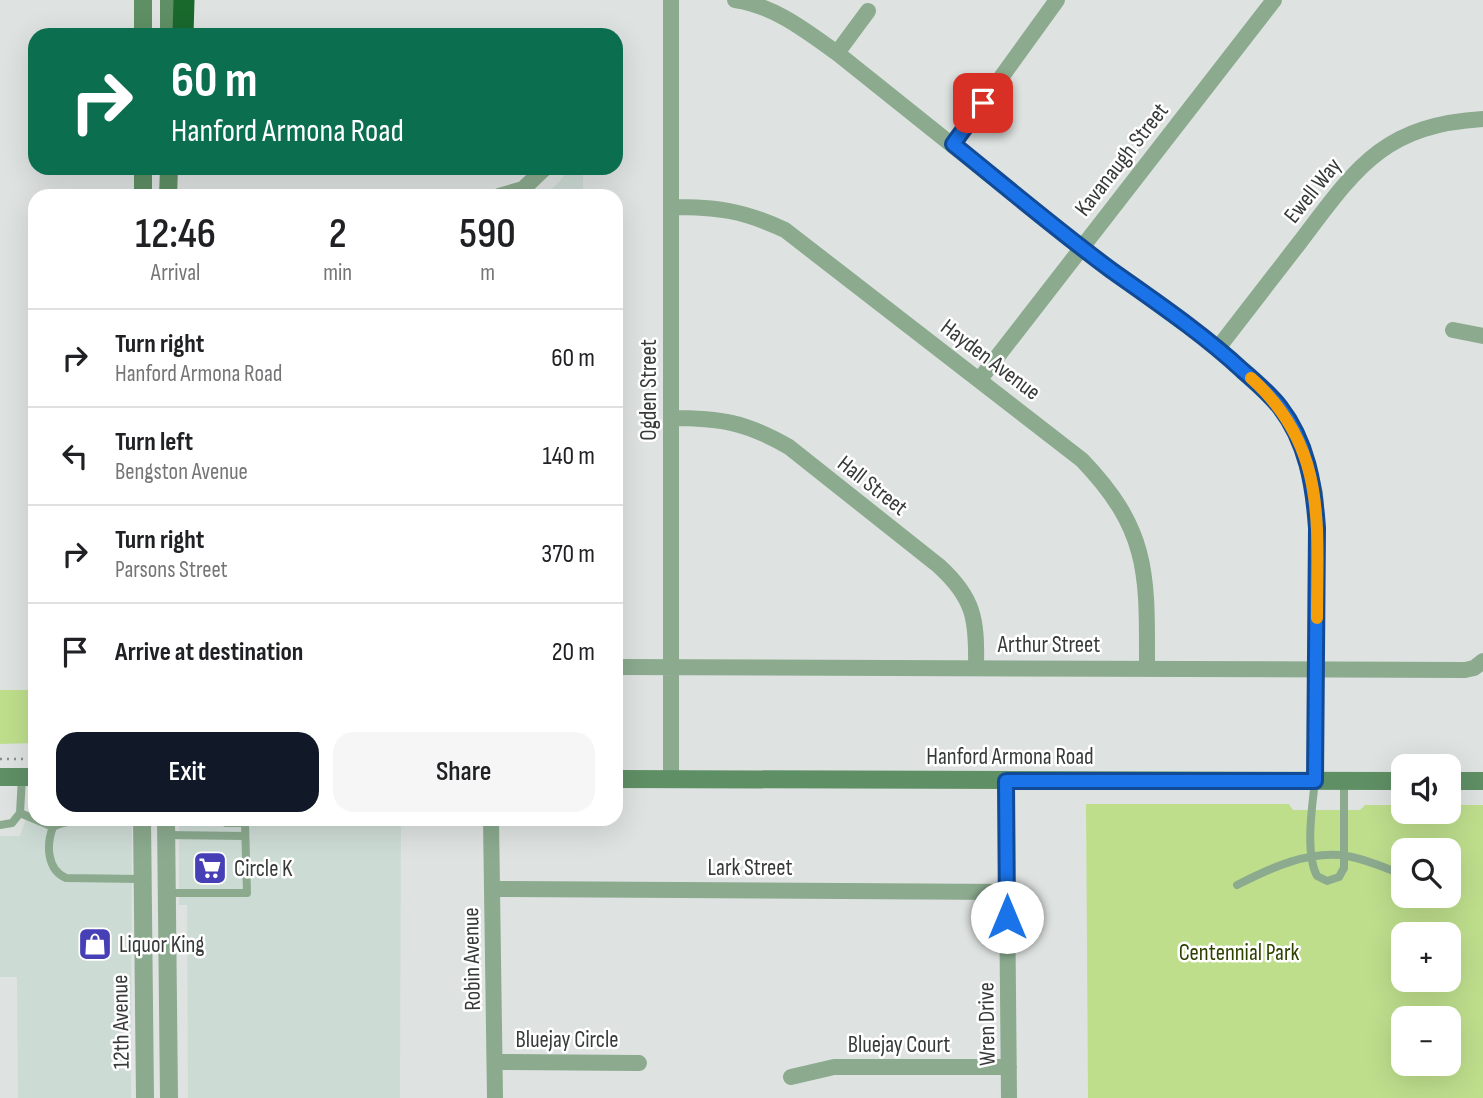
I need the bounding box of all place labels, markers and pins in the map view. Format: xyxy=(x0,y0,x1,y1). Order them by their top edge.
pin xyxy=(953,73,1013,133)
supermarket icon: Circle K xyxy=(191,849,229,887)
place label: Circle K xyxy=(234,855,293,883)
shop icon: Liquor King xyxy=(76,925,114,963)
place label: Liquor King xyxy=(119,931,205,959)

